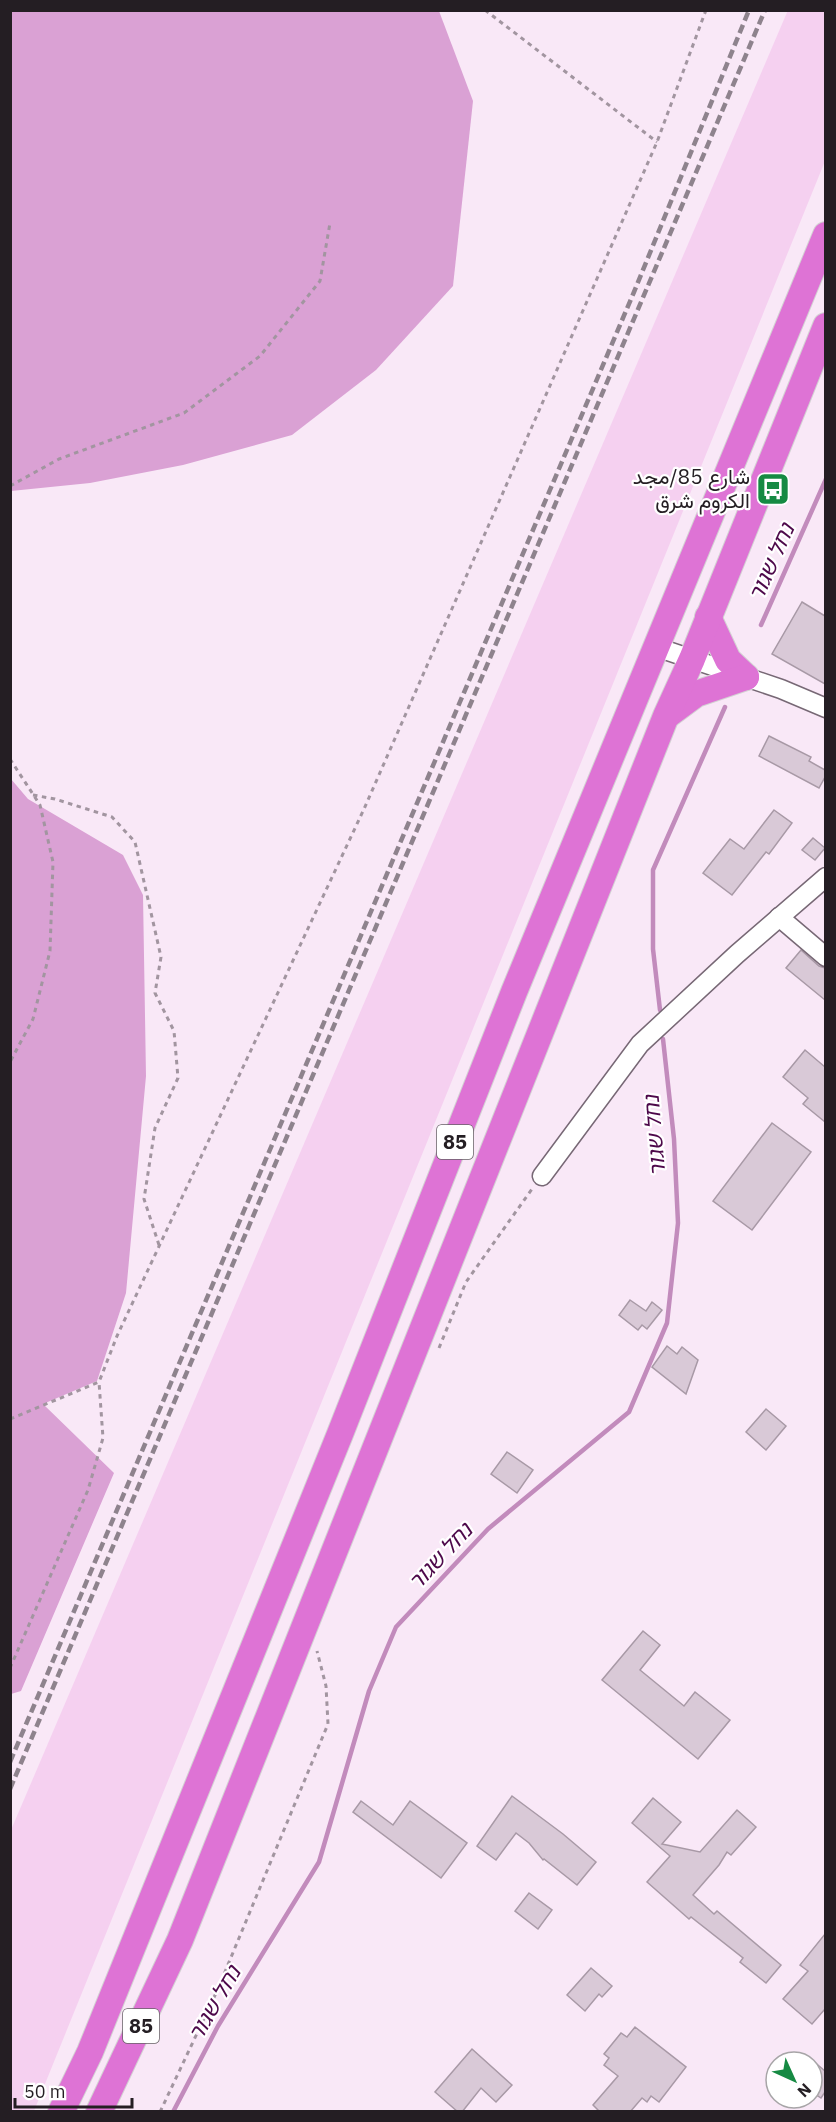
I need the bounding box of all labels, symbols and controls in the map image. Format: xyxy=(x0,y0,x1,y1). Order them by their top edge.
place label: شارع 85/مجد الكروم شرق xyxy=(633,462,750,515)
bus stop icon: شارع 85/مجد الكروم شرق xyxy=(755,471,791,507)
water label: נחל שגור xyxy=(741,517,801,605)
water label: נחל שגור xyxy=(635,1092,672,1178)
road number: 85 xyxy=(437,1125,473,1159)
water label: נחל שגור xyxy=(401,1515,479,1595)
water label: נחל שגור xyxy=(181,1959,247,2045)
road number: 85 xyxy=(123,2009,159,2043)
north arrow xyxy=(764,2050,824,2110)
scale bar xyxy=(15,2071,132,2109)
text: N xyxy=(793,2079,816,2102)
text: 50 m xyxy=(24,2080,66,2103)

